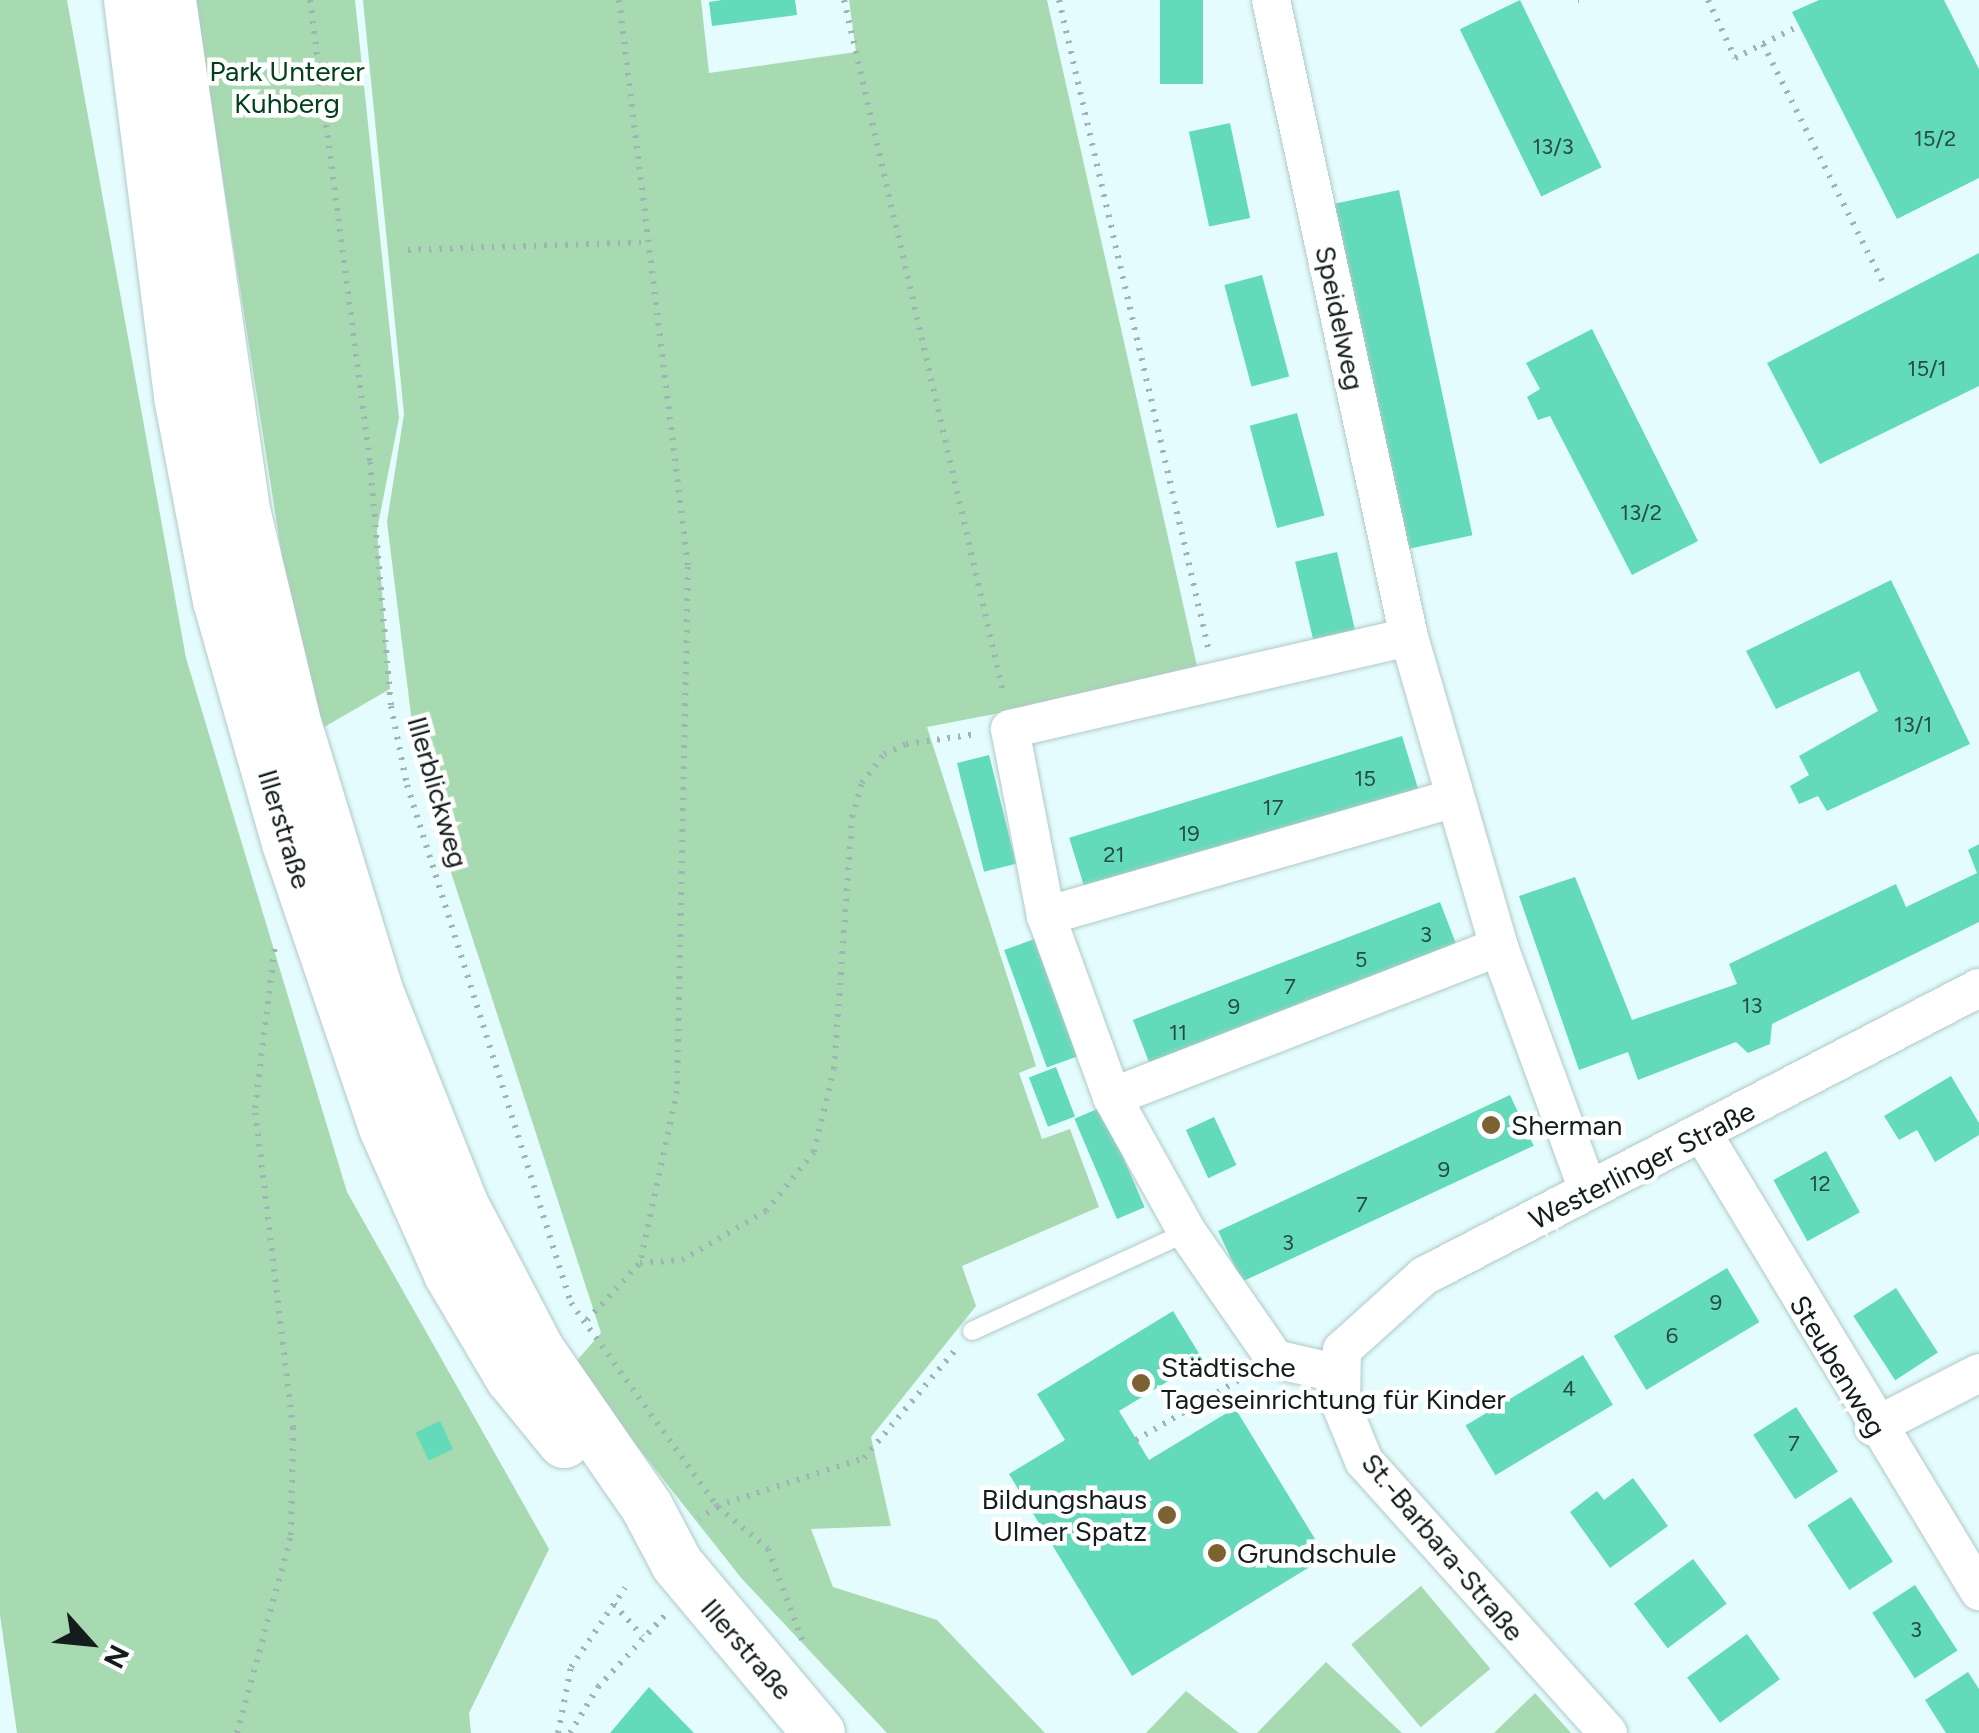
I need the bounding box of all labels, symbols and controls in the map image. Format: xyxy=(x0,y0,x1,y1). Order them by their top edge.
park label: Park Unterer Kuhberg xyxy=(209,54,365,120)
house number: 15/2 xyxy=(1914,126,1956,152)
house number: 13/3 xyxy=(1532,134,1574,160)
street label: Speidelweg xyxy=(1308,243,1372,393)
house number: 15/1 xyxy=(1907,356,1947,382)
house number: 13/2 xyxy=(1620,500,1662,526)
street label: Illerblickweg xyxy=(400,712,476,872)
house number: 13/1 xyxy=(1894,712,1932,738)
street label: Illerstraße xyxy=(251,765,319,893)
house number: 15 xyxy=(1354,766,1376,792)
house number: 17 xyxy=(1263,795,1283,821)
house number: 19 xyxy=(1178,821,1200,847)
house number: 21 xyxy=(1103,842,1125,868)
house number: 3 xyxy=(1420,922,1432,948)
house number: 5 xyxy=(1355,947,1367,973)
house number: 7 xyxy=(1284,974,1296,1000)
house number: 13 xyxy=(1741,993,1763,1019)
house number: 9 xyxy=(1228,994,1240,1020)
house number: 11 xyxy=(1169,1020,1187,1046)
street label: Westerlinger Straße xyxy=(1524,1094,1760,1236)
place label: Sherman xyxy=(1511,1108,1622,1142)
marker: Sherman xyxy=(1480,1114,1502,1136)
house number: 9 xyxy=(1438,1157,1450,1183)
house number: 12 xyxy=(1809,1171,1831,1197)
house number: 7 xyxy=(1356,1192,1368,1218)
house number: 3 xyxy=(1282,1230,1294,1256)
street label: Steubenweg xyxy=(1783,1289,1893,1443)
house number: 9 xyxy=(1710,1290,1722,1316)
house number: 6 xyxy=(1666,1323,1678,1349)
place label: Städtische Tageseinrichtung für Kinder xyxy=(1161,1350,1506,1416)
marker: Städtische Tageseinrichtung für Kinder xyxy=(1130,1372,1152,1394)
house number: 4 xyxy=(1562,1376,1576,1402)
house number: 7 xyxy=(1788,1431,1800,1457)
street label: St.-Barbara-Straße xyxy=(1355,1446,1531,1648)
place label: Bildungshaus Ulmer Spatz xyxy=(982,1482,1147,1548)
marker: Bildungshaus Ulmer Spatz xyxy=(1156,1504,1178,1526)
place label: Grundschule xyxy=(1237,1536,1396,1570)
marker: Grundschule xyxy=(1206,1542,1228,1564)
street label: Illerstraße xyxy=(694,1592,800,1706)
north arrow xyxy=(40,1593,140,1693)
house number: 3 xyxy=(1910,1617,1922,1643)
text: N xyxy=(97,1639,137,1674)

